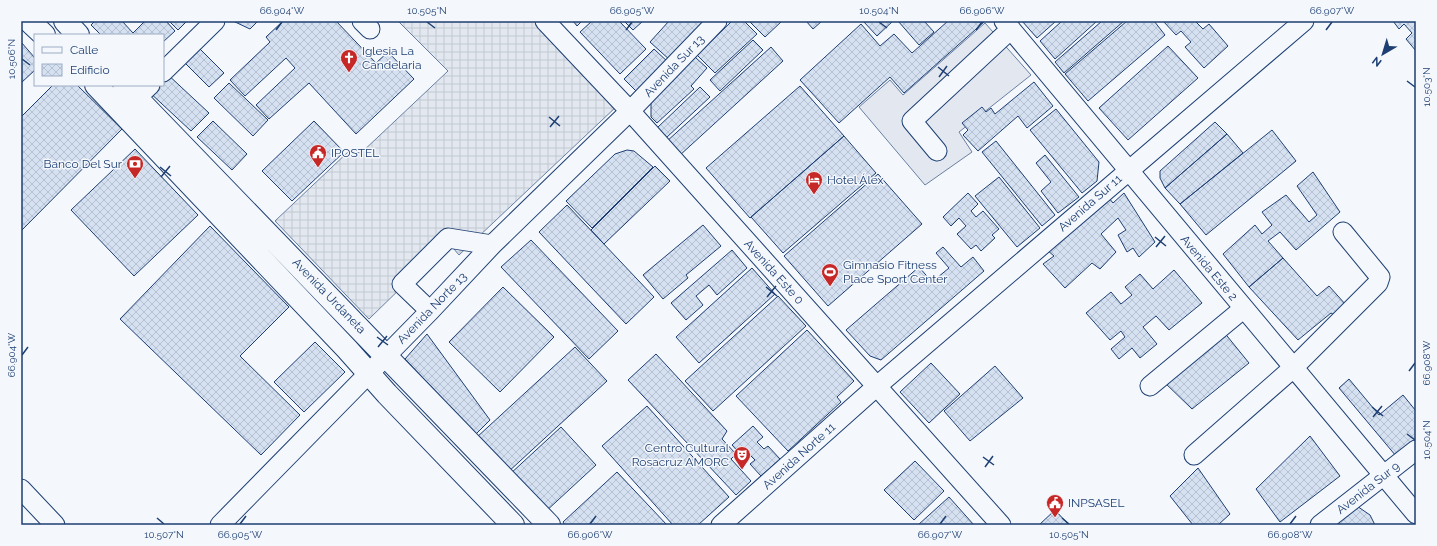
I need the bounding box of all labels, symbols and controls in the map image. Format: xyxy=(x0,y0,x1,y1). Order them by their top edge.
text: 66.904°W xyxy=(260,5,305,16)
text: 10.505°N xyxy=(407,5,447,16)
text: 66.905°W xyxy=(610,5,655,16)
text: 10.504°N xyxy=(859,5,899,16)
text: 66.906°W xyxy=(959,5,1005,16)
text: 66.907°W xyxy=(1310,5,1355,16)
street label: Avenida Sur 13 xyxy=(641,32,707,100)
legend xyxy=(34,34,164,86)
north arrow xyxy=(1363,34,1403,74)
text: 10.506°N xyxy=(6,39,17,79)
text: Calle xyxy=(70,43,98,57)
place label: Iglesia La Candelaria xyxy=(362,44,421,72)
church icon: Iglesia La Candelaria xyxy=(339,48,359,73)
text: N xyxy=(1370,54,1384,69)
text: Edificio xyxy=(70,63,110,77)
text: 10.503°N xyxy=(1421,67,1432,107)
public building icon: IPOSTEL xyxy=(308,143,328,168)
place label: IPOSTEL xyxy=(331,146,379,160)
bank icon: Banco Del Sur xyxy=(125,154,145,179)
place label: Banco Del Sur xyxy=(44,157,123,171)
hotel icon: Hotel Álex xyxy=(804,170,824,195)
street label: Avenida Sur 11 xyxy=(1055,172,1125,234)
place label: Hotel Álex xyxy=(827,173,884,187)
street label: Avenida Este 2 xyxy=(1178,232,1240,304)
street label: Avenida Este 0 xyxy=(741,237,807,307)
street label: Avenida Urdaneta xyxy=(290,255,368,337)
place label: Gimnasio Fitness Place Sport Center xyxy=(843,258,948,286)
sports icon: Gimnasio Fitness Place Sport Center xyxy=(820,262,840,287)
street label: Avenida Norte 13 xyxy=(394,269,470,347)
text: 66.904°W xyxy=(6,332,17,377)
text: 66.908°W xyxy=(1421,340,1432,385)
street label: Avenida Norte 11 xyxy=(760,420,838,492)
text: 10.504°N xyxy=(1421,420,1432,460)
place label: Centro Cultural Rosacruz AMORC xyxy=(632,441,730,469)
theatre icon: Centro Cultural Rosacruz AMORC xyxy=(732,445,752,470)
street label: Avenida Sur 9 xyxy=(1334,459,1402,517)
public building icon: INPSASEL xyxy=(1045,493,1065,518)
place label: INPSASEL xyxy=(1068,496,1124,510)
text: 10.507°N xyxy=(144,529,184,540)
text: 66.905°W xyxy=(218,529,263,540)
text: 66.906°W xyxy=(567,529,613,540)
text: 66.907°W xyxy=(918,529,963,540)
text: 10.505°N xyxy=(1049,529,1089,540)
text: 66.908°W xyxy=(1268,529,1313,540)

